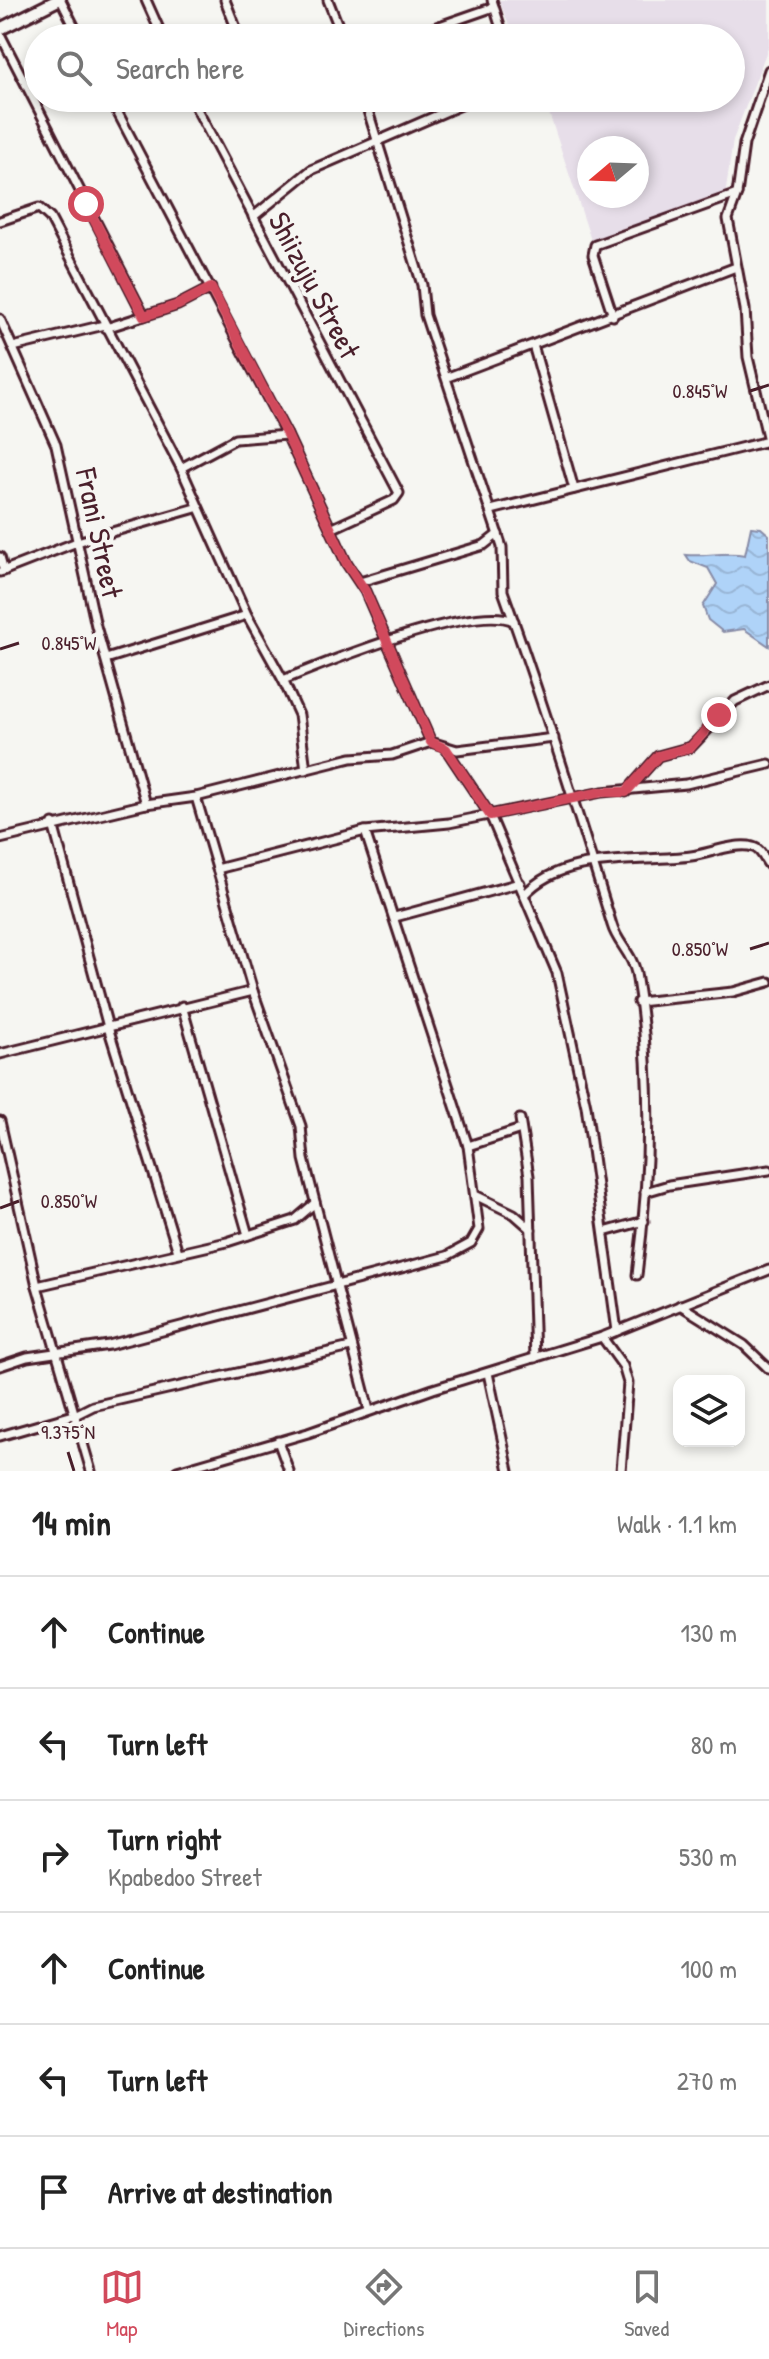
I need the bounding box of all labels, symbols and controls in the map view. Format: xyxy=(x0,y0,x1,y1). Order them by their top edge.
search box xyxy=(24,24,745,112)
icon: search xyxy=(52,46,96,90)
text: Search here xyxy=(116,48,244,88)
north arrow xyxy=(577,136,649,208)
route start xyxy=(68,186,104,222)
street label: Shiizuju Street xyxy=(260,205,371,366)
text: 0.845°W xyxy=(673,377,728,404)
street label: Frani Street xyxy=(67,464,133,602)
text: 0.845°W xyxy=(42,629,97,656)
route end xyxy=(701,697,737,733)
text: 0.850°W xyxy=(672,935,729,962)
text: 0.850°W xyxy=(41,1187,98,1214)
map controls xyxy=(673,1375,745,1447)
button: layers xyxy=(673,1375,745,1447)
text: 9.375°N xyxy=(41,1418,95,1445)
text: 14 min xyxy=(32,1500,111,1546)
text: Walk · 1.1 km xyxy=(617,1506,737,1541)
icon: ahead xyxy=(32,1610,76,1654)
text: Continue xyxy=(108,1612,205,1652)
text: 130 m xyxy=(681,1615,737,1650)
icon: left xyxy=(32,1722,76,1766)
text: Turn left xyxy=(108,1724,207,1764)
text: 80 m xyxy=(690,1727,737,1762)
text: Turn right xyxy=(108,1819,221,1859)
icon: right xyxy=(32,1834,76,1878)
text: 530 m xyxy=(679,1839,737,1874)
text: Kpabedoo Street xyxy=(108,1859,262,1894)
icon: ahead xyxy=(32,1946,76,1990)
text: Continue xyxy=(108,1948,205,1988)
text: 100 m xyxy=(681,1951,737,1986)
icon: left xyxy=(32,2058,76,2102)
text: Turn left xyxy=(108,2060,207,2100)
text: 270 m xyxy=(677,2063,737,2098)
icon: arrive xyxy=(32,2170,76,2214)
text: Arrive at destination xyxy=(108,2172,333,2212)
tab: Map xyxy=(100,2265,144,2343)
tab: Directions xyxy=(344,2265,425,2343)
tab: Saved xyxy=(624,2265,669,2343)

